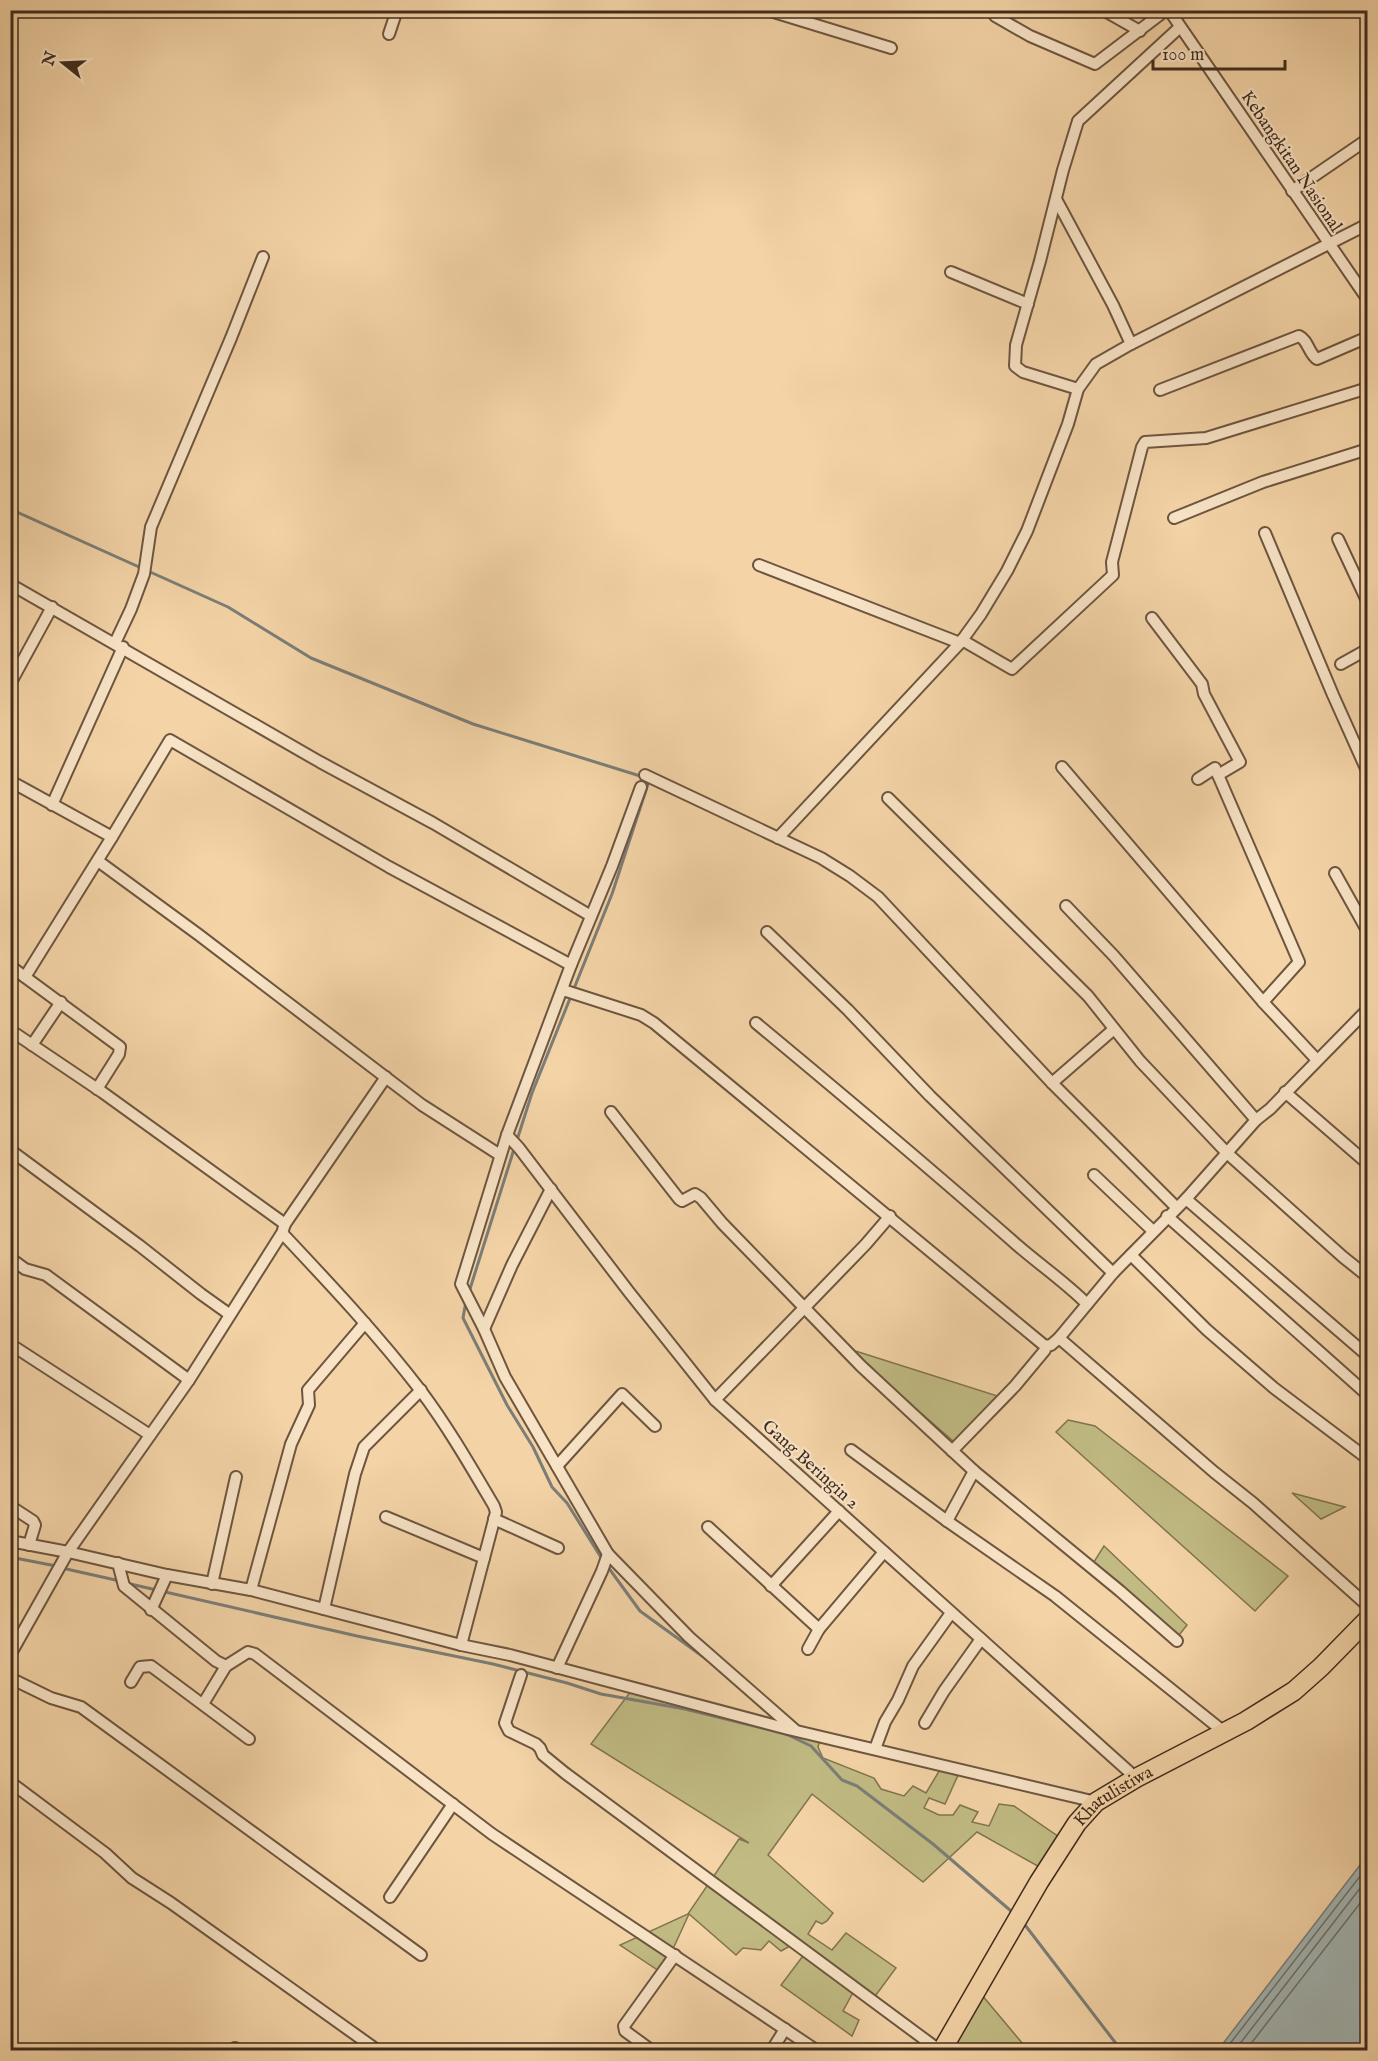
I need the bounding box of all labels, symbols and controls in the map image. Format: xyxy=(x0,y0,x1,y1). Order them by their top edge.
north arrow xyxy=(33,33,93,93)
scale bar xyxy=(1153,33,1285,71)
text: 100 m xyxy=(1162,44,1204,67)
text: N xyxy=(39,49,62,70)
street label: Kebangkitan Nasional xyxy=(1235,87,1347,237)
street label: Gang Beringin 2 xyxy=(757,1415,863,1515)
street label: Khatulistiwa xyxy=(1069,1761,1157,1832)

